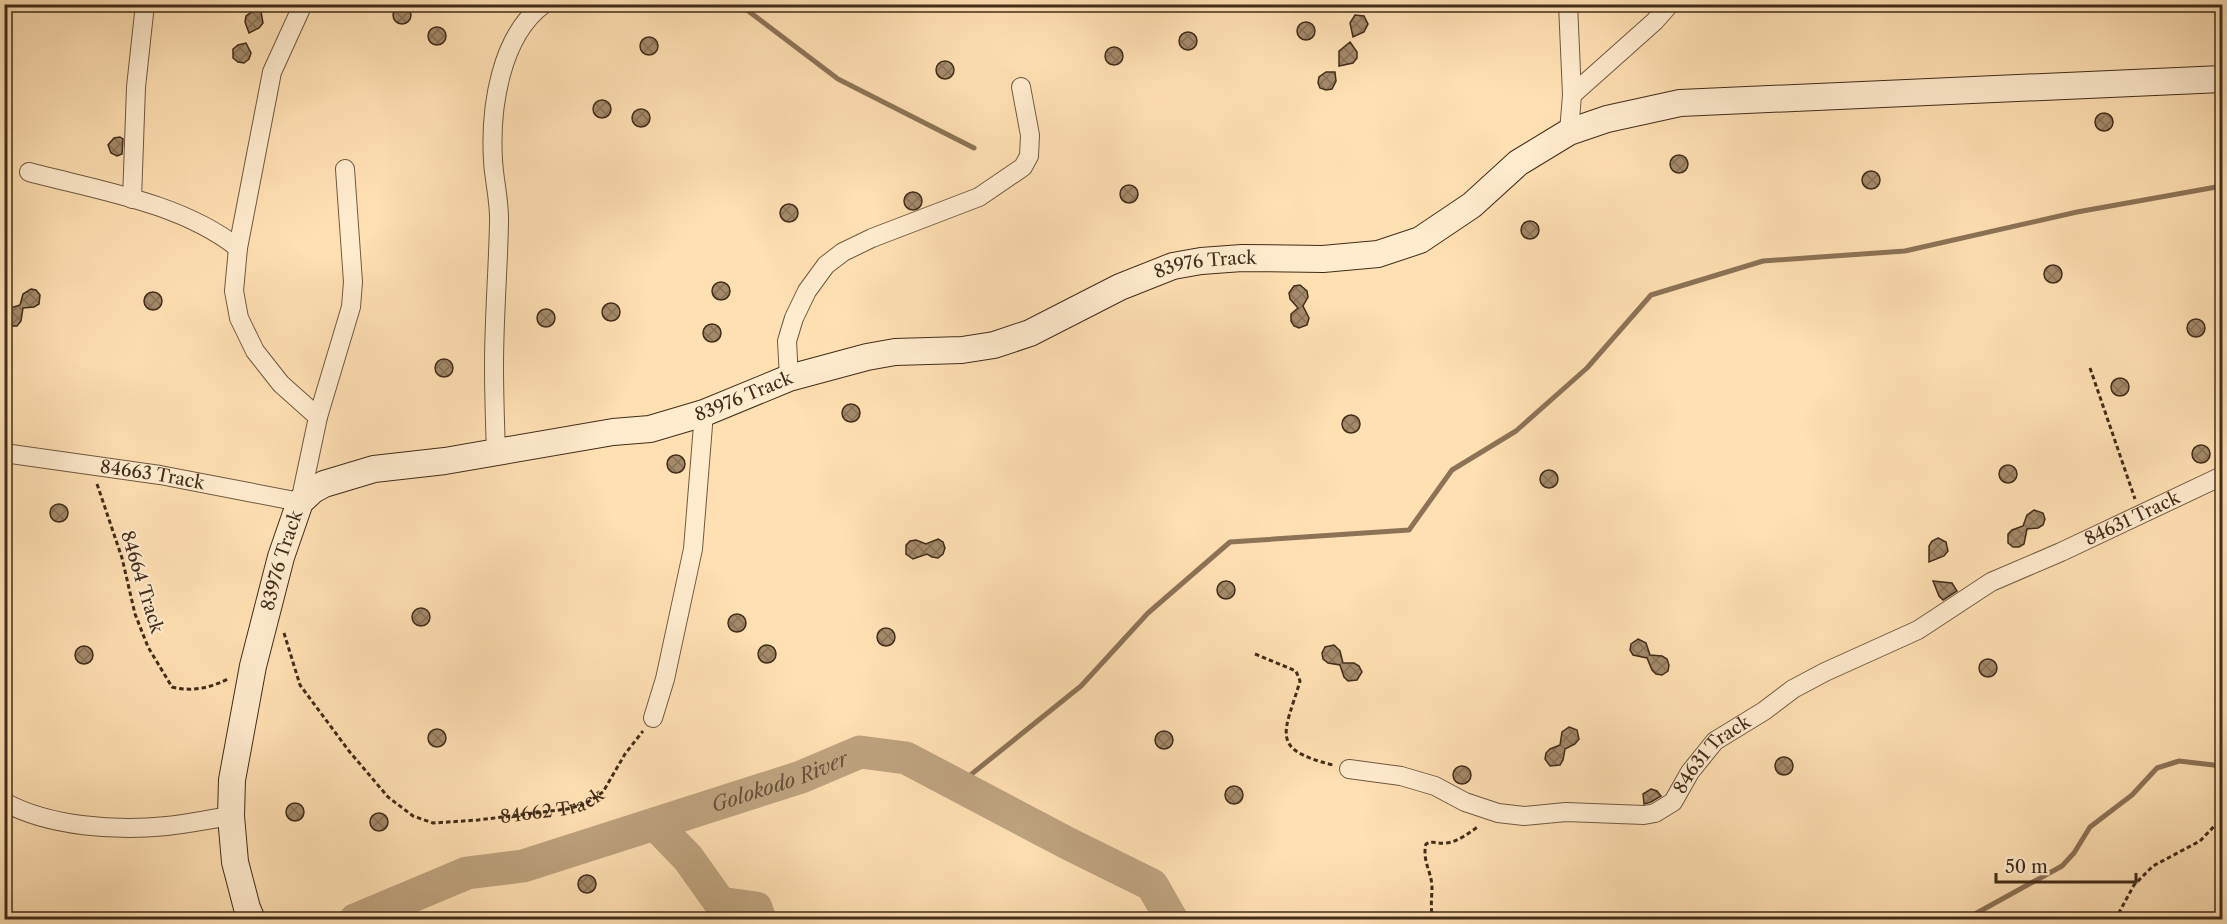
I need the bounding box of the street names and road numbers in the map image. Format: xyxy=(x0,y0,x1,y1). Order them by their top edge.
street label: 83976 Track xyxy=(1151,247,1258,283)
street label: 83976 Track xyxy=(692,366,797,426)
street label: 84663 Track xyxy=(99,456,208,495)
street label: 84631 Track xyxy=(2081,486,2185,550)
street label: 83976 Track xyxy=(257,506,308,613)
street label: 84664 Track xyxy=(116,528,168,637)
street label: 84631 Track xyxy=(1669,710,1756,798)
street label: 84662 Track xyxy=(499,783,609,828)

